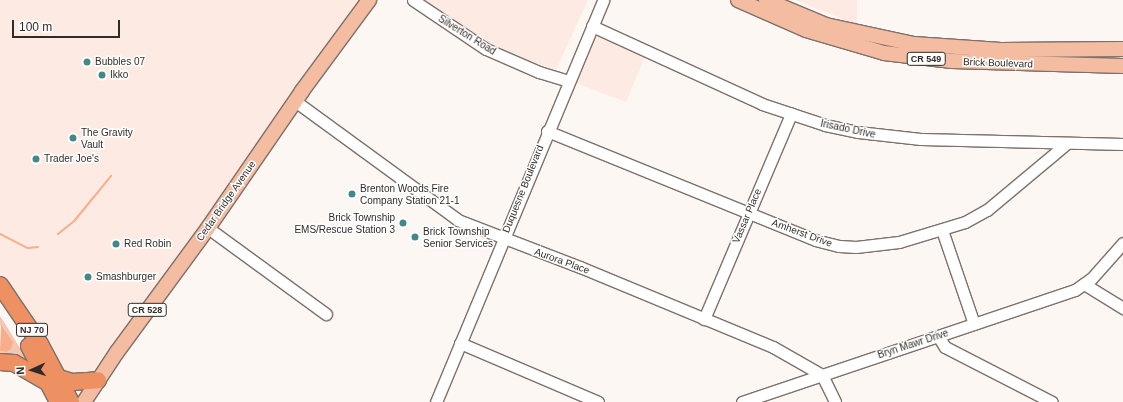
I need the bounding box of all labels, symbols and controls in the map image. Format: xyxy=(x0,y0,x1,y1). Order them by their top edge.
scale bar xyxy=(14,12,122,38)
street label: Silverton Road xyxy=(436,13,498,57)
text: 100 m xyxy=(19,20,52,34)
road number: CR 549 xyxy=(906,52,946,66)
place label: Bubbles 07 xyxy=(95,56,145,68)
street label: Brick Boulevard xyxy=(963,56,1033,70)
marker: Bubbles 07 xyxy=(82,57,92,67)
place label: Ikko xyxy=(110,69,128,81)
marker: Ikko xyxy=(97,70,107,80)
street label: Irisado Drive xyxy=(819,117,877,141)
place label: The Gravity Vault xyxy=(81,126,133,150)
marker: The Gravity Vault xyxy=(68,133,78,143)
street label: Duquesne Boulevard xyxy=(500,143,546,235)
place label: Trader Joe's xyxy=(44,153,99,165)
marker: Trader Joe's xyxy=(31,154,41,164)
street label: Cedar Bridge Avenue xyxy=(194,158,258,244)
place label: Brenton Woods Fire Company Station 21-1 xyxy=(360,182,460,206)
street label: Vassar Place xyxy=(730,187,764,245)
marker: Brenton Woods Fire Company Station 21-1 xyxy=(347,189,357,199)
place label: Brick Township EMS/Rescue Station 3 xyxy=(294,211,395,234)
street label: Amherst Drive xyxy=(770,217,834,249)
marker: Brick Township EMS/Rescue Station 3 xyxy=(398,218,408,228)
place label: Brick Township Senior Services xyxy=(423,225,493,248)
marker: Brick Township Senior Services xyxy=(410,232,420,242)
place label: Red Robin xyxy=(124,238,171,250)
marker: Red Robin xyxy=(111,239,121,249)
street label: Aurora Place xyxy=(533,245,591,277)
place label: Smashburger xyxy=(96,271,156,283)
marker: Smashburger xyxy=(83,272,93,282)
road number: CR 528 xyxy=(127,303,167,317)
road number: NJ 70 xyxy=(15,323,49,337)
street label: Bryn Mawr Drive xyxy=(876,327,950,361)
north arrow xyxy=(12,350,52,390)
text: N xyxy=(14,366,26,375)

